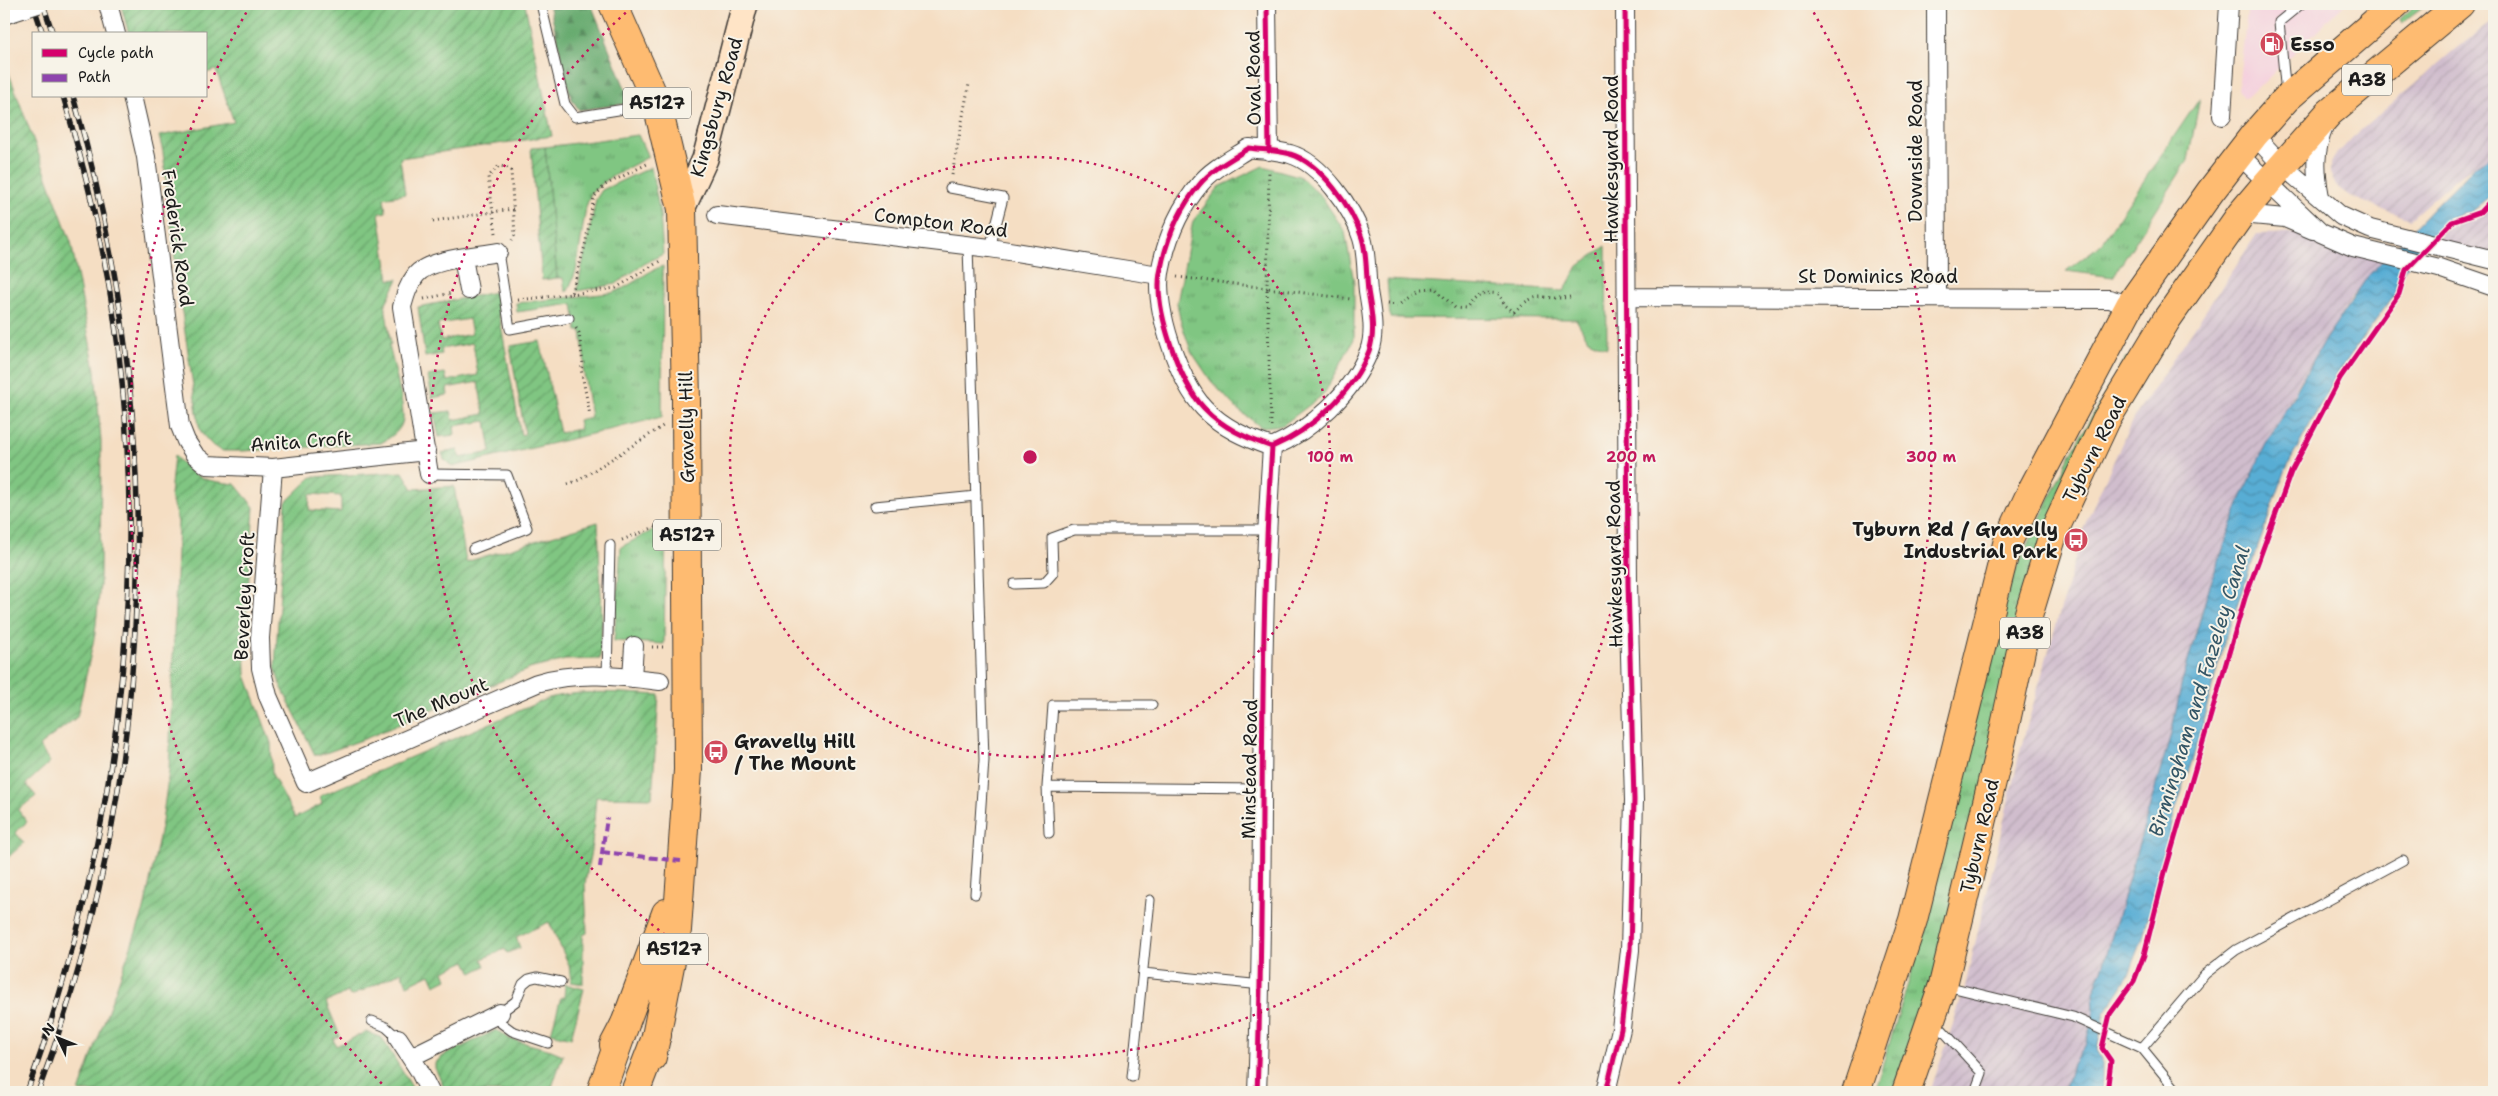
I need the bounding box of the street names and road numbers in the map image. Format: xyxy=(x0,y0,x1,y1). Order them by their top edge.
street label: Oval Road xyxy=(1240,30,1267,126)
street label: Kingsbury Road xyxy=(685,34,748,180)
road number: A38 xyxy=(2342,64,2392,96)
street label: Hawkesyard Road xyxy=(1599,75,1624,243)
street label: Downside Road xyxy=(1903,80,1928,222)
road number: A5127 xyxy=(623,88,691,119)
street label: Frederick Road xyxy=(156,168,200,308)
street label: Compton Road xyxy=(873,202,1009,243)
street label: St Dominics Road xyxy=(1798,264,1958,289)
street label: Gravelly Hill xyxy=(673,370,700,483)
street label: Tyburn Road xyxy=(2057,391,2132,507)
street label: Anita Croft xyxy=(249,425,353,458)
street label: Hawkesyard Road xyxy=(1601,480,1628,648)
road number: A5127 xyxy=(653,520,721,550)
street label: Beverley Croft xyxy=(229,531,260,661)
road number: A38 xyxy=(2000,618,2050,648)
street label: The Mount xyxy=(390,671,492,734)
street label: Minstead Road xyxy=(1236,699,1263,839)
street label: Tyburn Road xyxy=(1954,776,2005,896)
road number: A5127 xyxy=(640,934,708,964)

